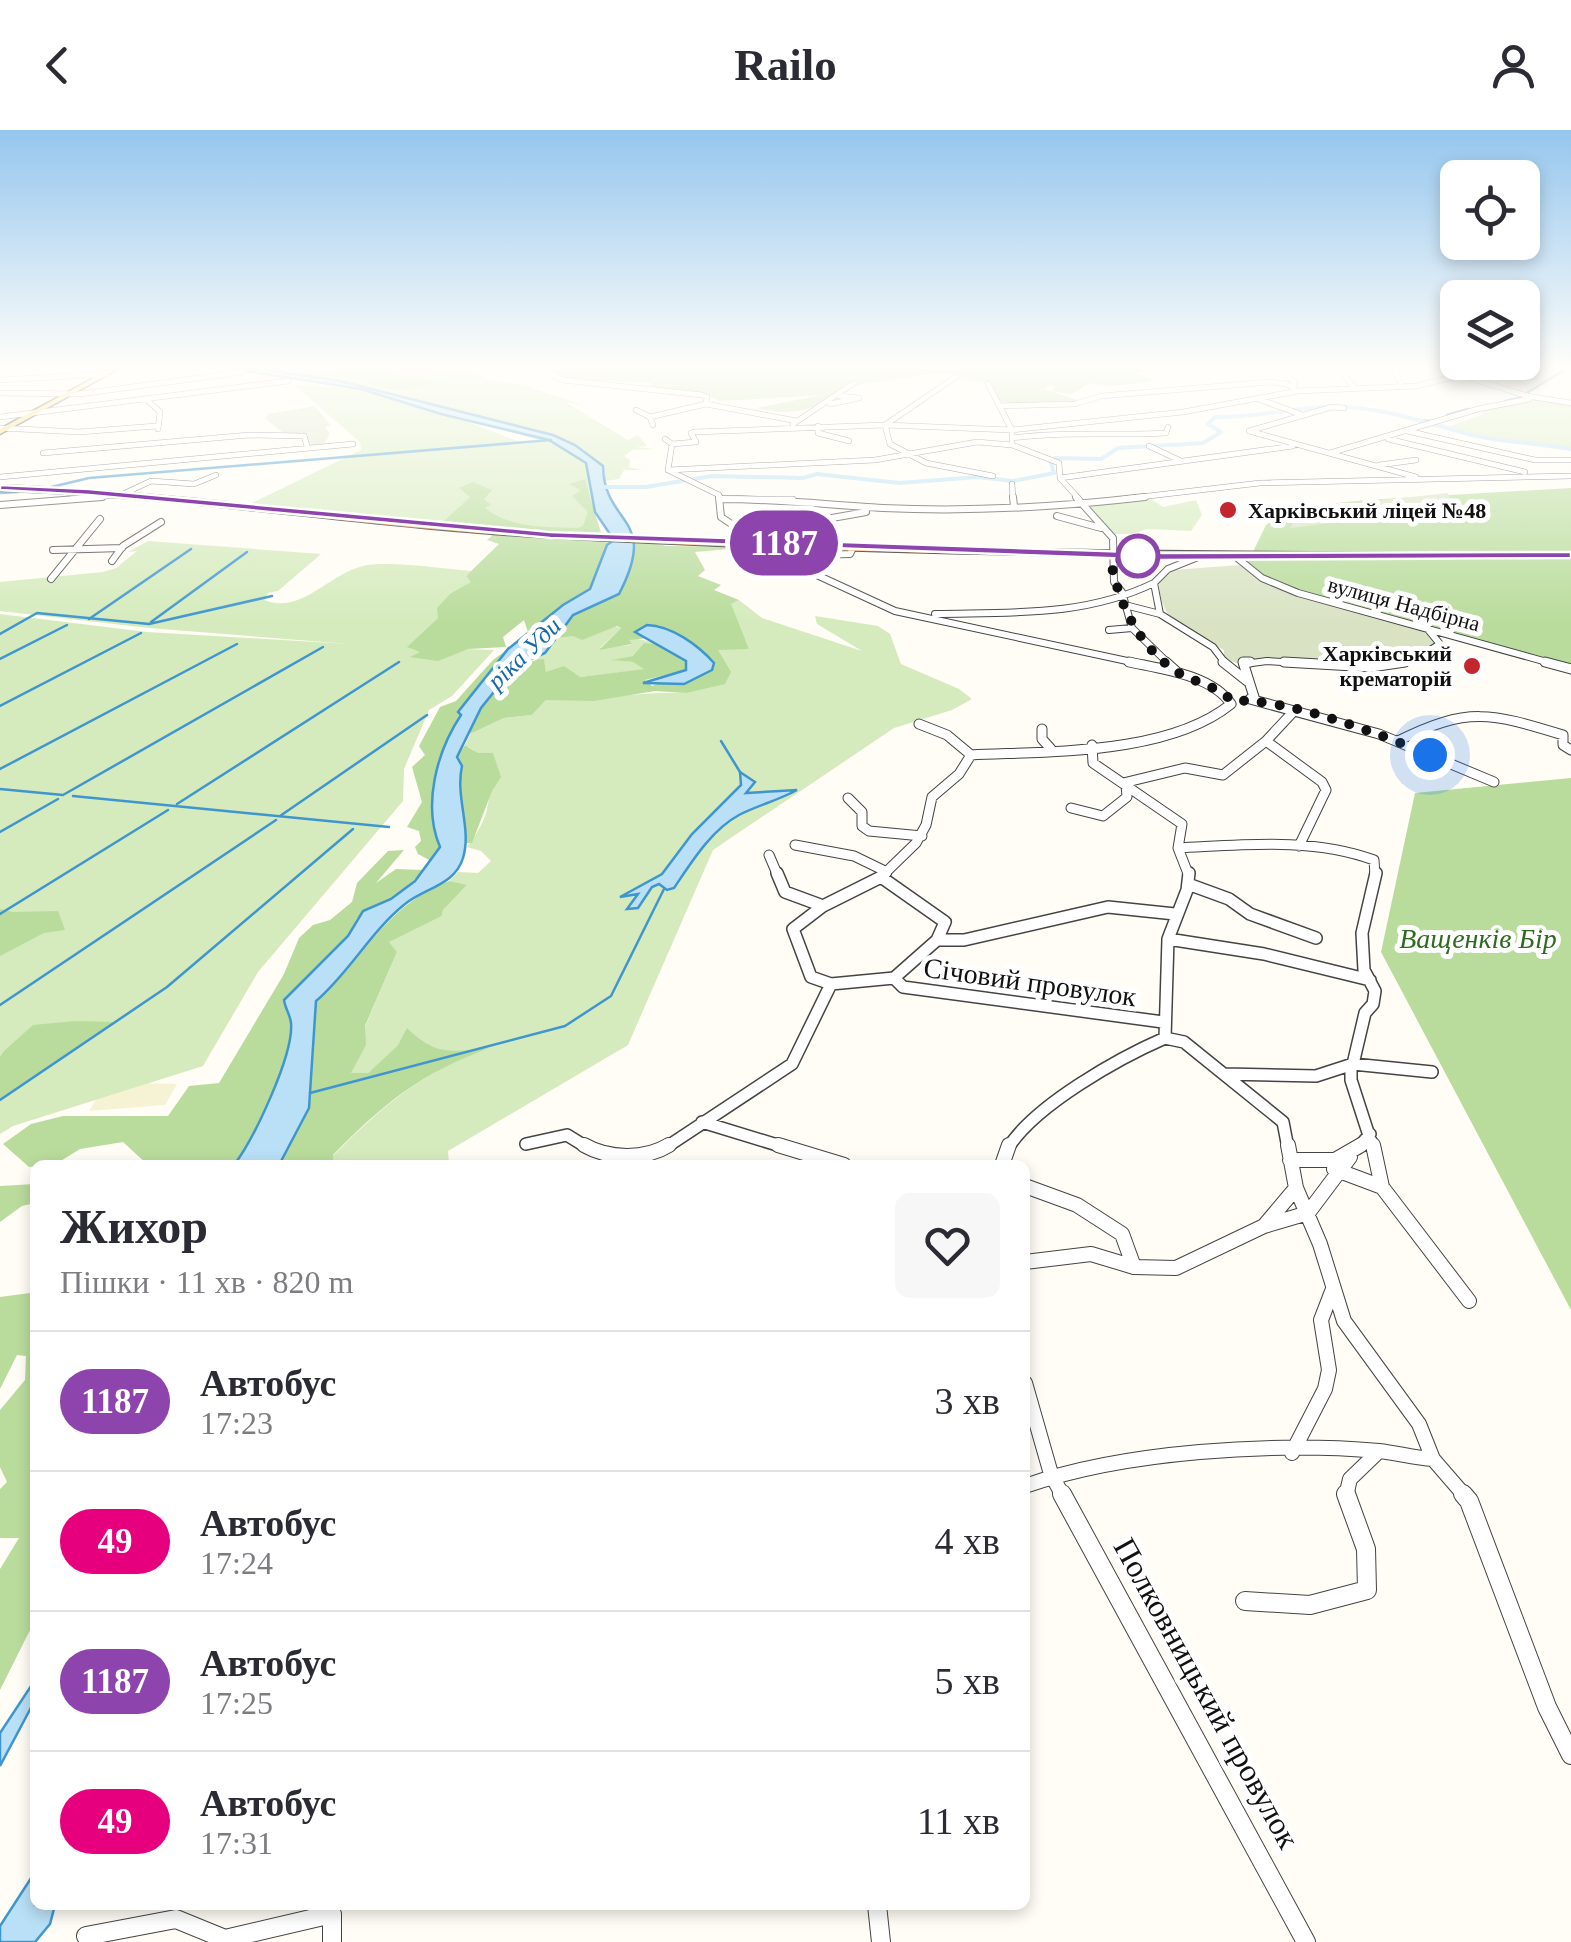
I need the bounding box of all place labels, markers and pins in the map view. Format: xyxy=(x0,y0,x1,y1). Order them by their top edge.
place label: Харківський ліцей №48 xyxy=(1248,498,1486,523)
marker: Харківський ліцей №48 xyxy=(1217,499,1239,521)
unlabelled marker xyxy=(1117,535,1159,577)
place label: Харківський крематорій xyxy=(1323,641,1452,691)
marker: Харківський крематорій xyxy=(1461,655,1483,677)

